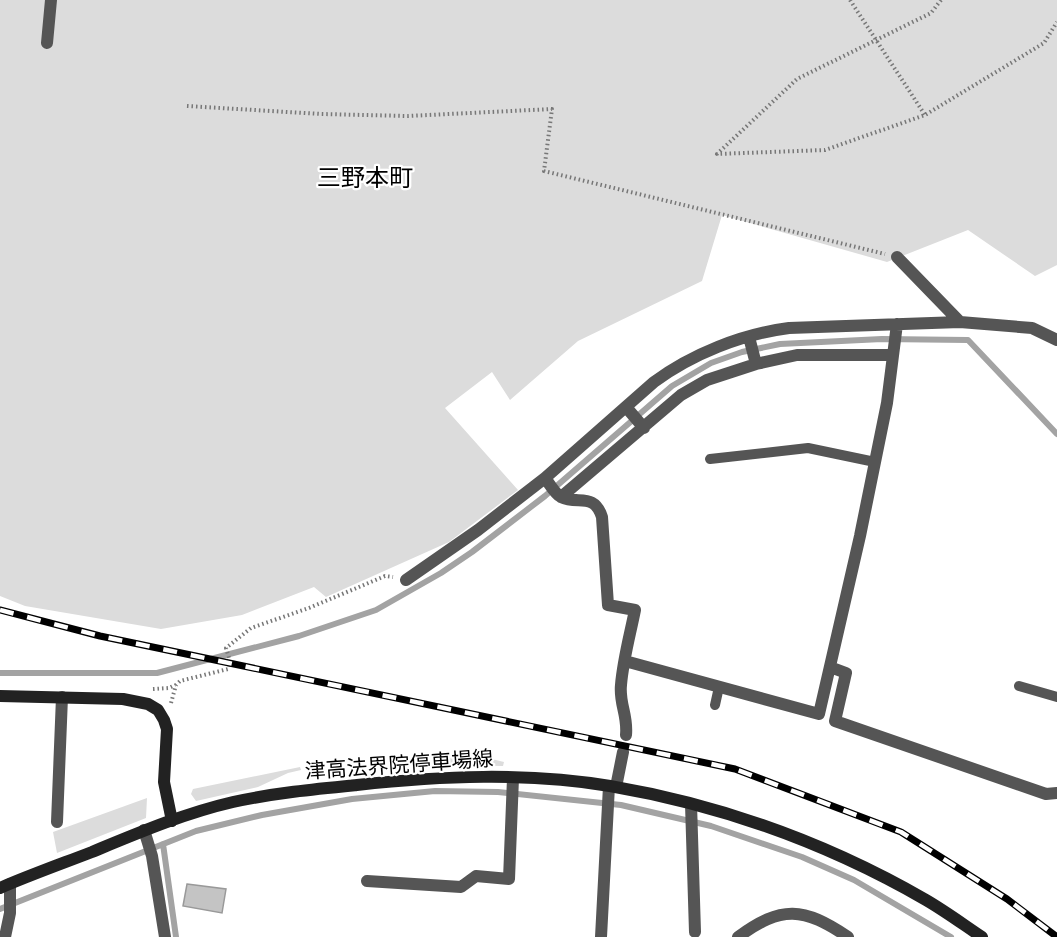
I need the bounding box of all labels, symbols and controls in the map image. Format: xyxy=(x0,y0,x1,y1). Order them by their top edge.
district label: 三野本町 xyxy=(317,162,413,191)
street label: 津高法界院停車場線 xyxy=(304,744,494,783)

